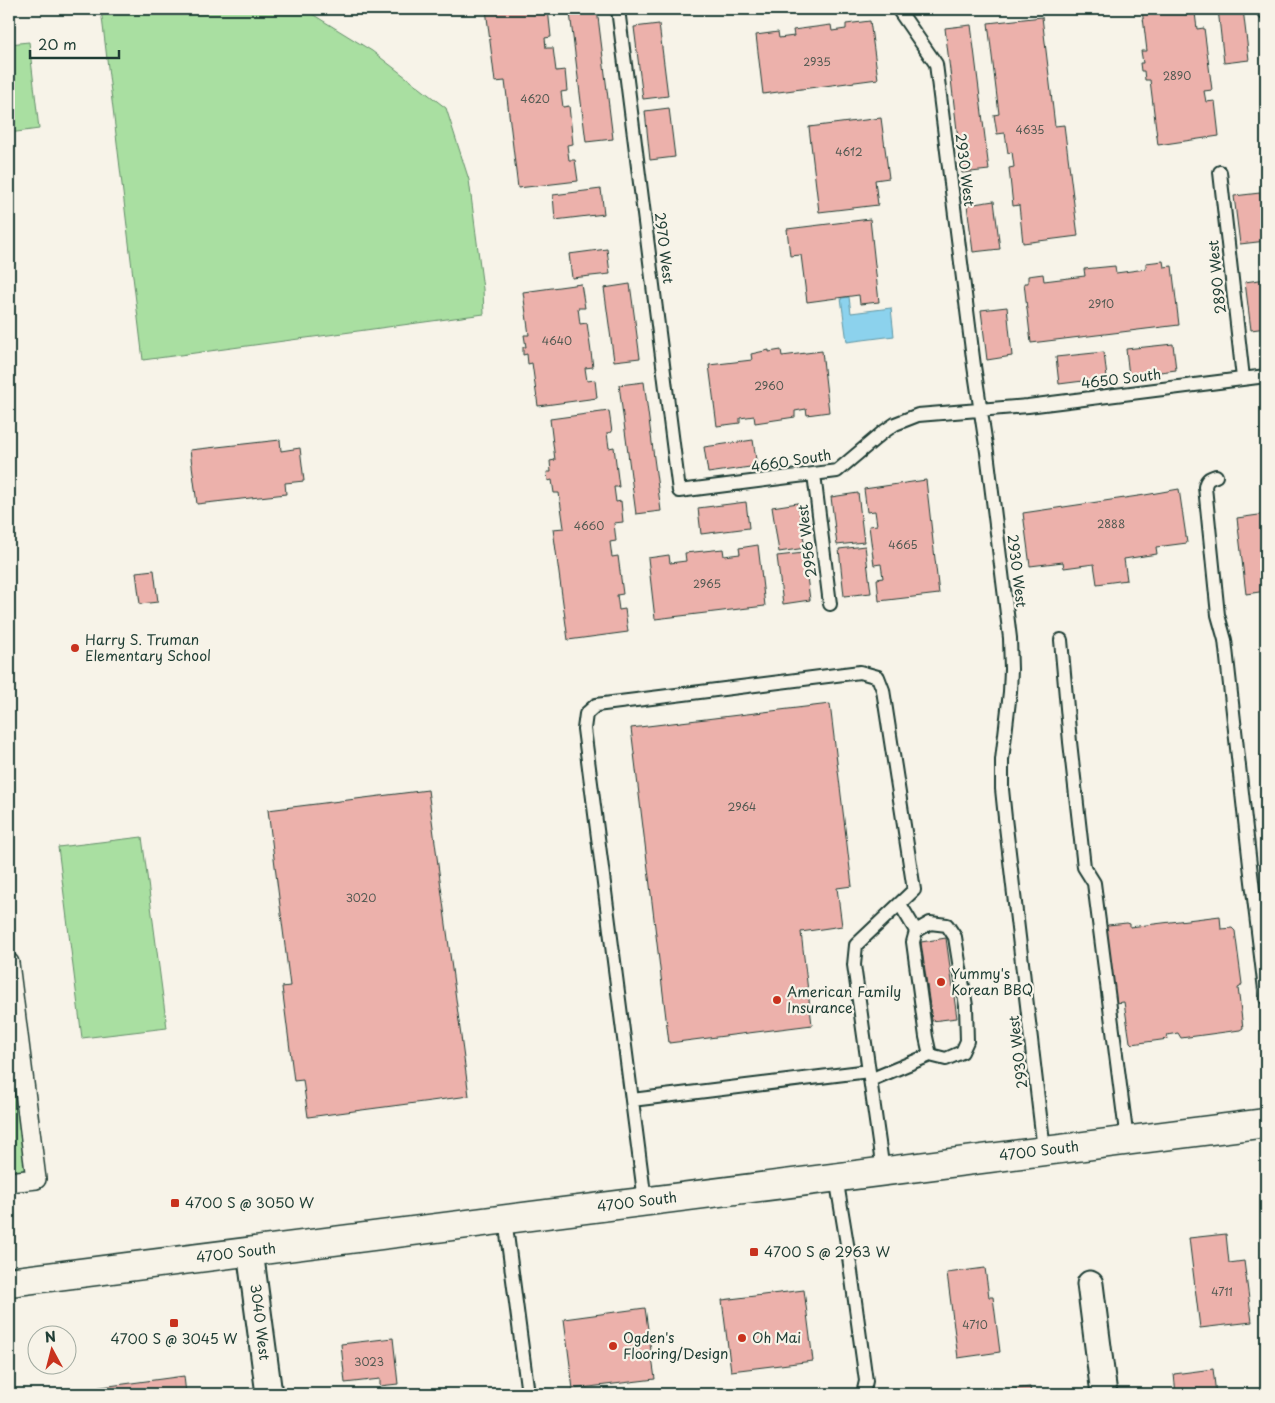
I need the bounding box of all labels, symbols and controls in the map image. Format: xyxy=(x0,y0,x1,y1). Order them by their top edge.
scale bar xyxy=(30,28,119,60)
text: 20 m xyxy=(38,32,77,55)
house number: 2935 xyxy=(803,53,831,70)
house number: 2890 xyxy=(1163,67,1191,84)
house number: 4620 xyxy=(520,90,550,107)
house number: 4635 xyxy=(1016,121,1044,138)
street label: 2930 West xyxy=(951,132,980,208)
house number: 4612 xyxy=(835,143,863,160)
street label: 2970 West xyxy=(650,211,679,285)
street label: 2890 West xyxy=(1202,239,1231,315)
house number: 2910 xyxy=(1088,295,1114,312)
house number: 4640 xyxy=(542,332,572,349)
street label: 4650 South xyxy=(1080,363,1162,394)
house number: 2960 xyxy=(754,377,784,394)
street label: 4660 South xyxy=(749,444,833,477)
street label: 2956 West xyxy=(792,503,821,579)
house number: 2888 xyxy=(1097,515,1125,532)
house number: 4660 xyxy=(574,517,604,534)
street label: 2930 West xyxy=(1003,533,1032,609)
house number: 4665 xyxy=(888,536,918,553)
house number: 2965 xyxy=(693,575,721,592)
place label: Harry S. Truman Elementary School xyxy=(85,629,211,666)
marker: Harry S. Truman Elementary School xyxy=(69,642,81,654)
house number: 2964 xyxy=(728,798,756,815)
house number: 3020 xyxy=(346,889,376,906)
place label: Yummy's Korean BBQ xyxy=(951,963,1033,1000)
marker: Yummy's Korean BBQ xyxy=(935,976,947,988)
place label: American Family Insurance xyxy=(787,981,901,1018)
marker: American Family Insurance xyxy=(771,994,783,1006)
street label: 2930 West xyxy=(1003,1014,1032,1090)
street label: 4700 South xyxy=(998,1135,1080,1166)
street label: 4700 South xyxy=(596,1186,678,1217)
place label: 4700 S @ 3050 W xyxy=(185,1192,314,1213)
marker: 4700 S @ 3050 W xyxy=(169,1197,181,1209)
street label: 4700 South xyxy=(195,1237,277,1268)
place label: 4700 S @ 2963 W xyxy=(764,1241,890,1262)
marker: 4700 S @ 2963 W xyxy=(748,1246,760,1258)
street label: 3040 West xyxy=(245,1283,276,1362)
house number: 4711 xyxy=(1211,1283,1233,1300)
house number: 4710 xyxy=(962,1316,988,1333)
marker: 4700 S @ 3045 W xyxy=(168,1317,180,1329)
north arrow xyxy=(28,1326,78,1376)
text: N xyxy=(44,1326,57,1348)
place label: Ogden's Flooring/Design xyxy=(623,1327,729,1364)
place label: Oh Mai xyxy=(752,1327,801,1348)
place label: 4700 S @ 3045 W xyxy=(111,1328,238,1349)
marker: Oh Mai xyxy=(736,1332,748,1344)
marker: Ogden's Flooring/Design xyxy=(607,1340,619,1352)
house number: 3023 xyxy=(354,1353,384,1370)

